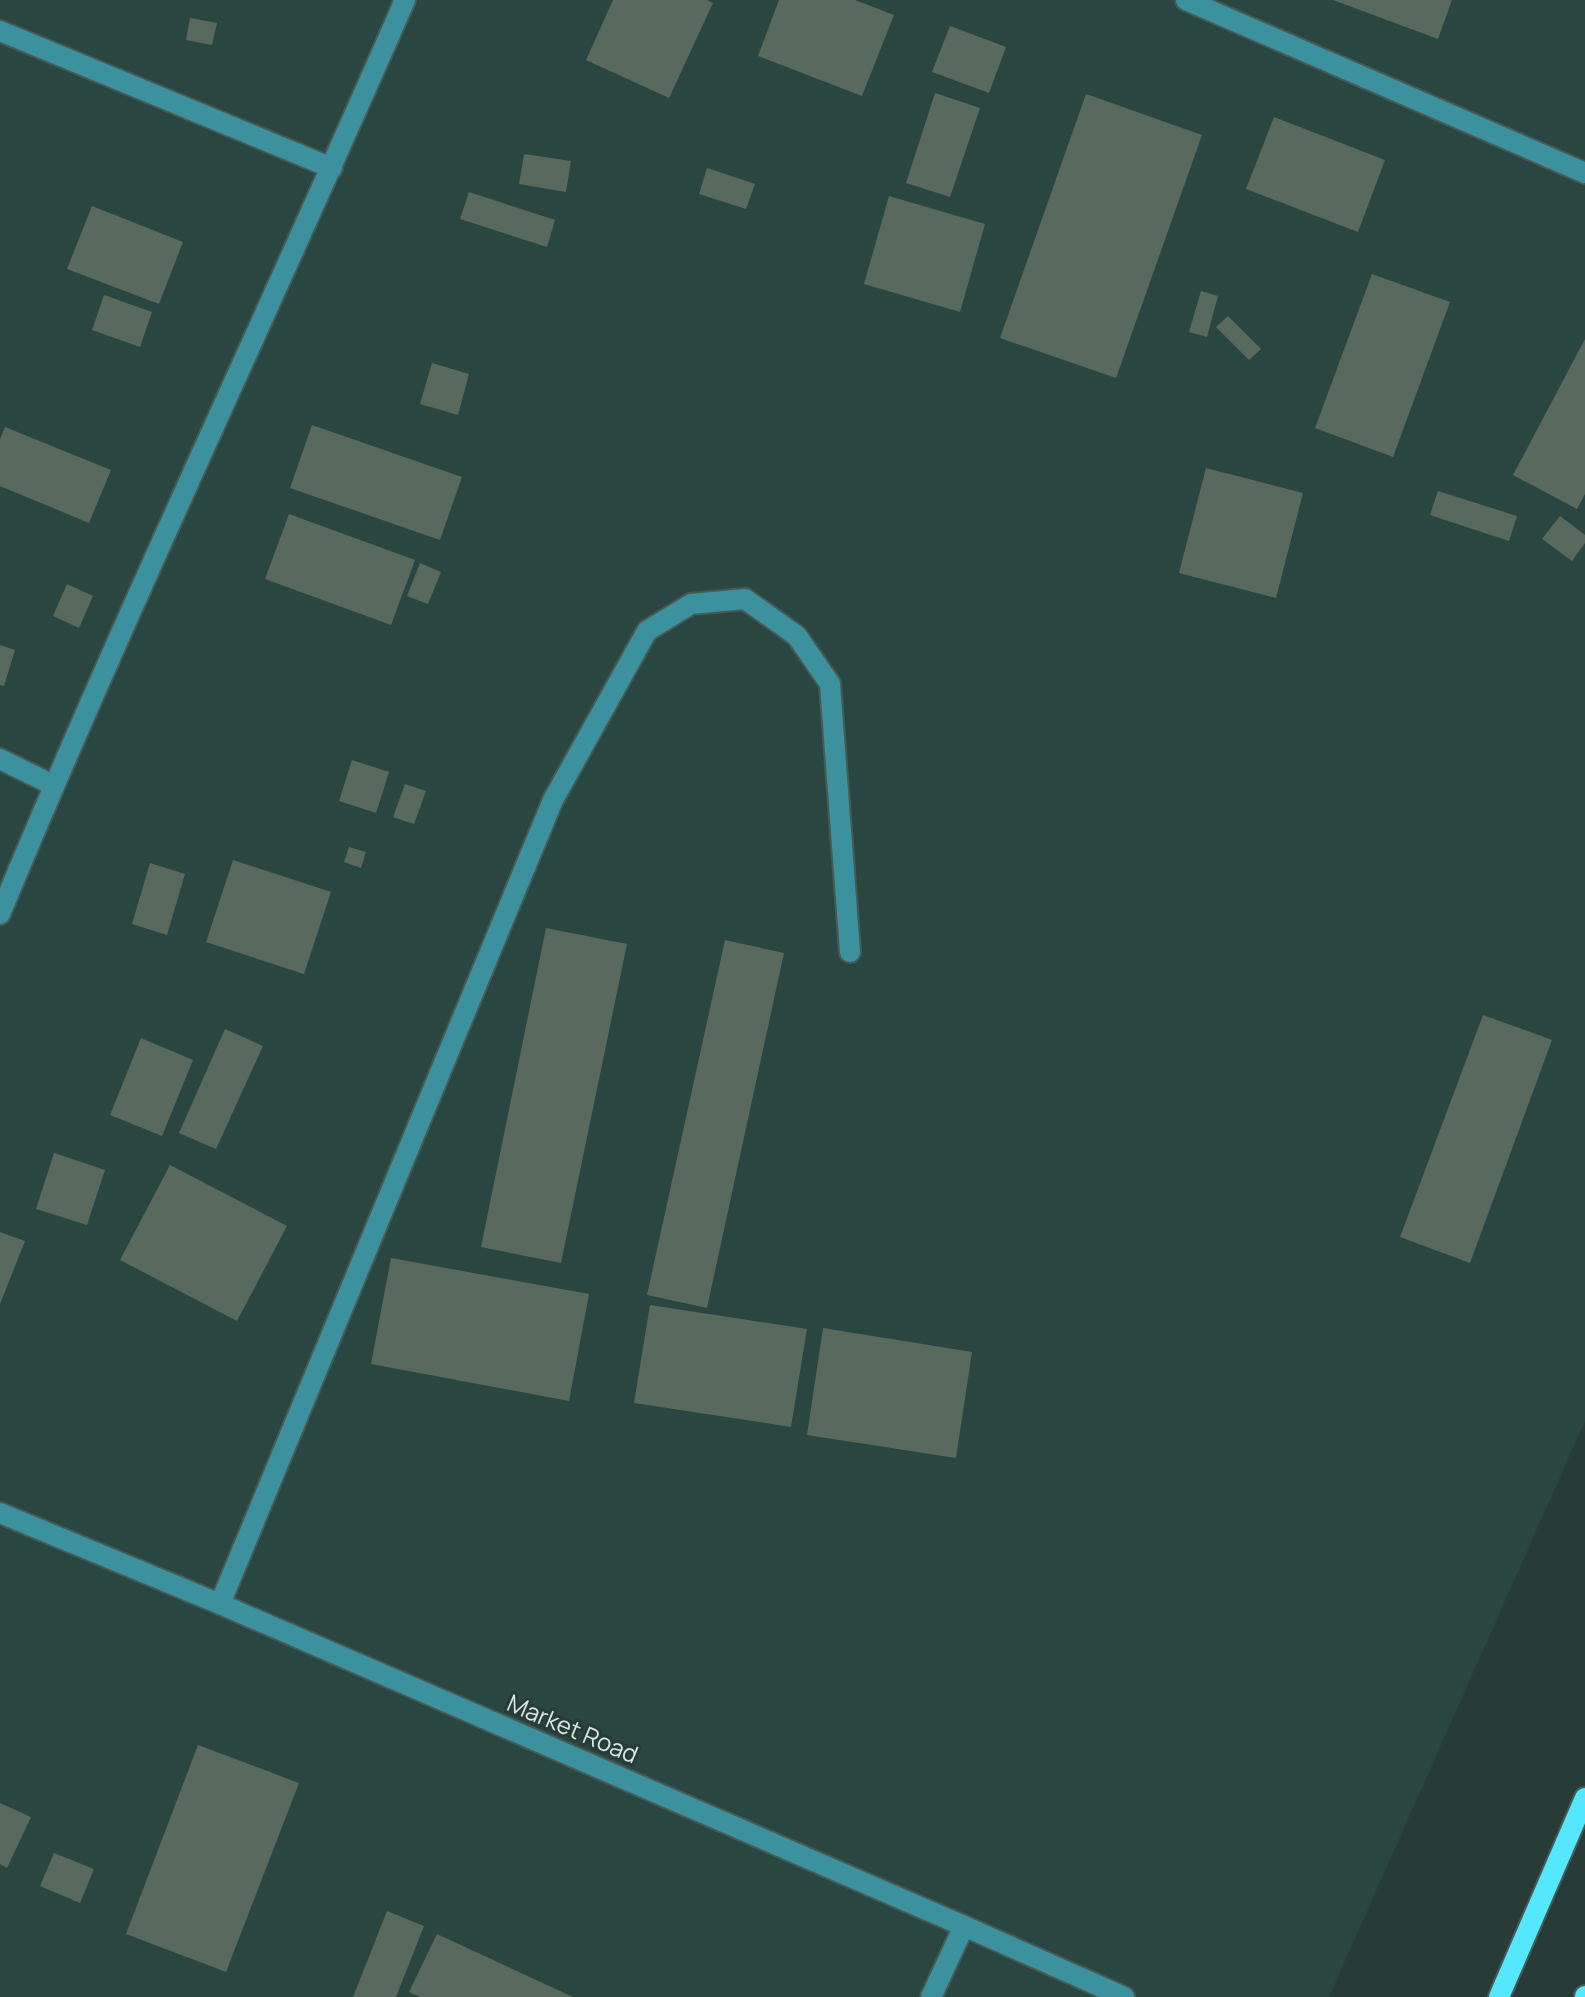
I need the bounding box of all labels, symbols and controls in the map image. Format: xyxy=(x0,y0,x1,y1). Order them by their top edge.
street label: Market Road xyxy=(503,1686,643,1770)

